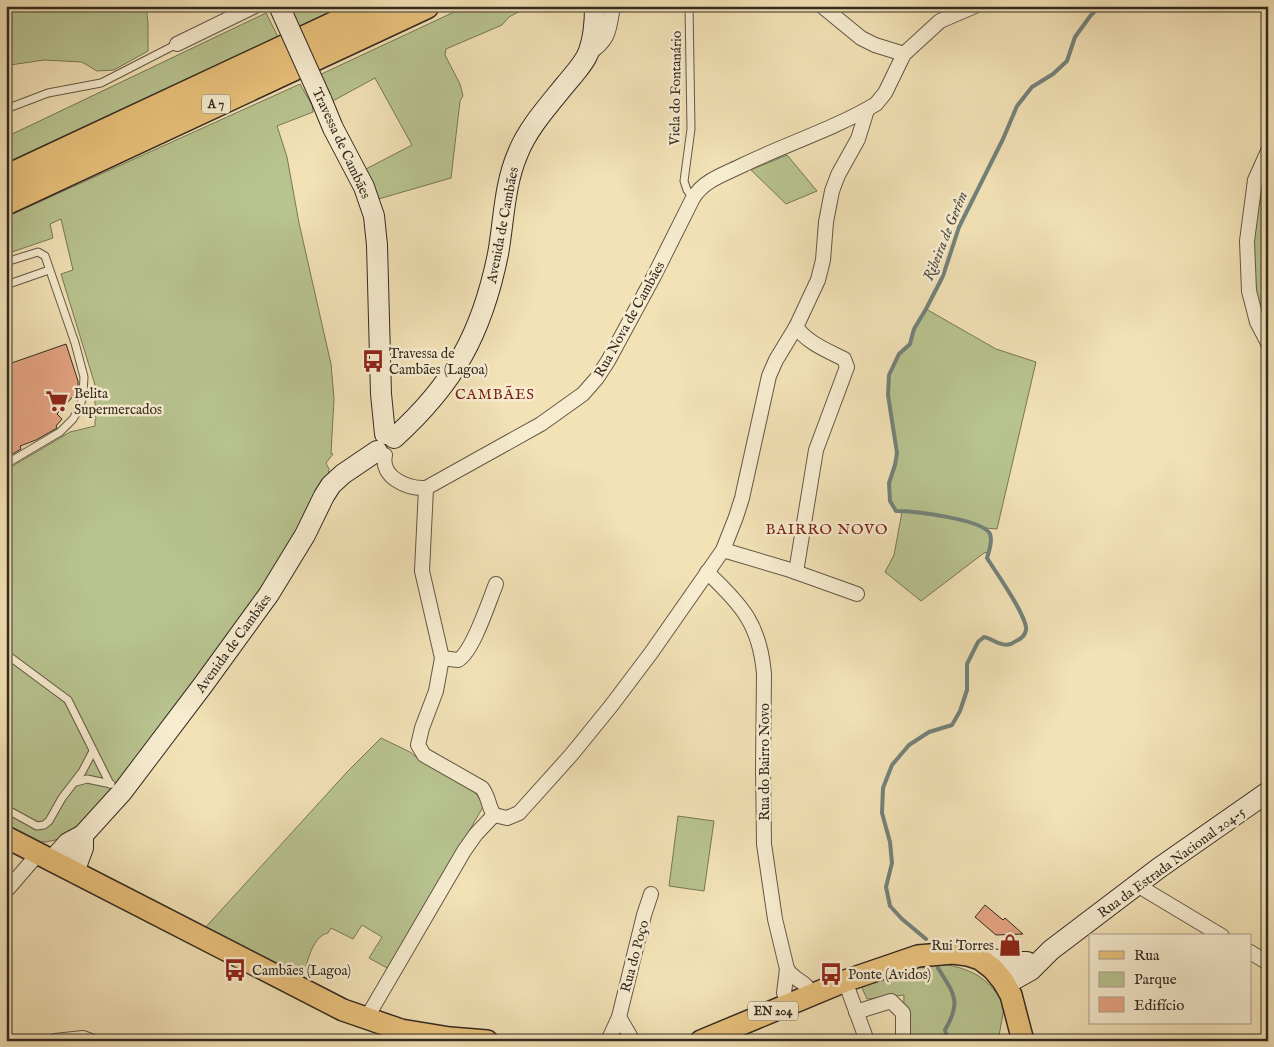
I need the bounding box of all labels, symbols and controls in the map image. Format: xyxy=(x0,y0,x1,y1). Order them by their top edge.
street label: Viela do Fontanário xyxy=(666,30,686,147)
street label: Travessa de Cambães xyxy=(308,85,375,202)
road number: A 7 xyxy=(202,95,230,114)
street label: Avenida de Cambães xyxy=(483,165,523,286)
water label: Ribeira de Gerêm xyxy=(919,189,972,284)
street label: Rua Nova de Cambães xyxy=(590,258,669,381)
place label: Travessa de Cambães (Lagoa) xyxy=(389,345,488,379)
bus stop icon: Travessa de Cambães (Lagoa) xyxy=(360,348,386,374)
place label: Belita Supermercados xyxy=(74,385,162,419)
district label: CAMBÃES xyxy=(455,385,535,404)
supermarket icon: Belita Supermercados xyxy=(44,388,70,414)
district label: BAIRRO NOVO xyxy=(766,520,888,539)
street label: Avenida de Cambães xyxy=(191,590,276,697)
street label: Rua do Bairro Novo xyxy=(756,703,774,821)
street label: Rua da Estrada Nacional 204-5 xyxy=(1094,803,1249,922)
street label: Rua do Poço xyxy=(617,918,653,994)
shop icon: Rui Torres xyxy=(997,932,1023,958)
legend xyxy=(1089,934,1252,1024)
place label: Rui Torres xyxy=(931,937,994,955)
text: Rua xyxy=(1134,946,1160,965)
bus stop icon: Cambães (Lagoa) xyxy=(222,957,248,983)
bus stop icon: Ponte (Avidos) xyxy=(818,961,844,987)
place label: Cambães (Lagoa) xyxy=(252,962,351,980)
place label: Ponte (Avidos) xyxy=(848,966,931,984)
text: Parque xyxy=(1134,970,1177,989)
text: Edifício xyxy=(1134,996,1184,1015)
road number: EN 204 xyxy=(748,1001,798,1020)

